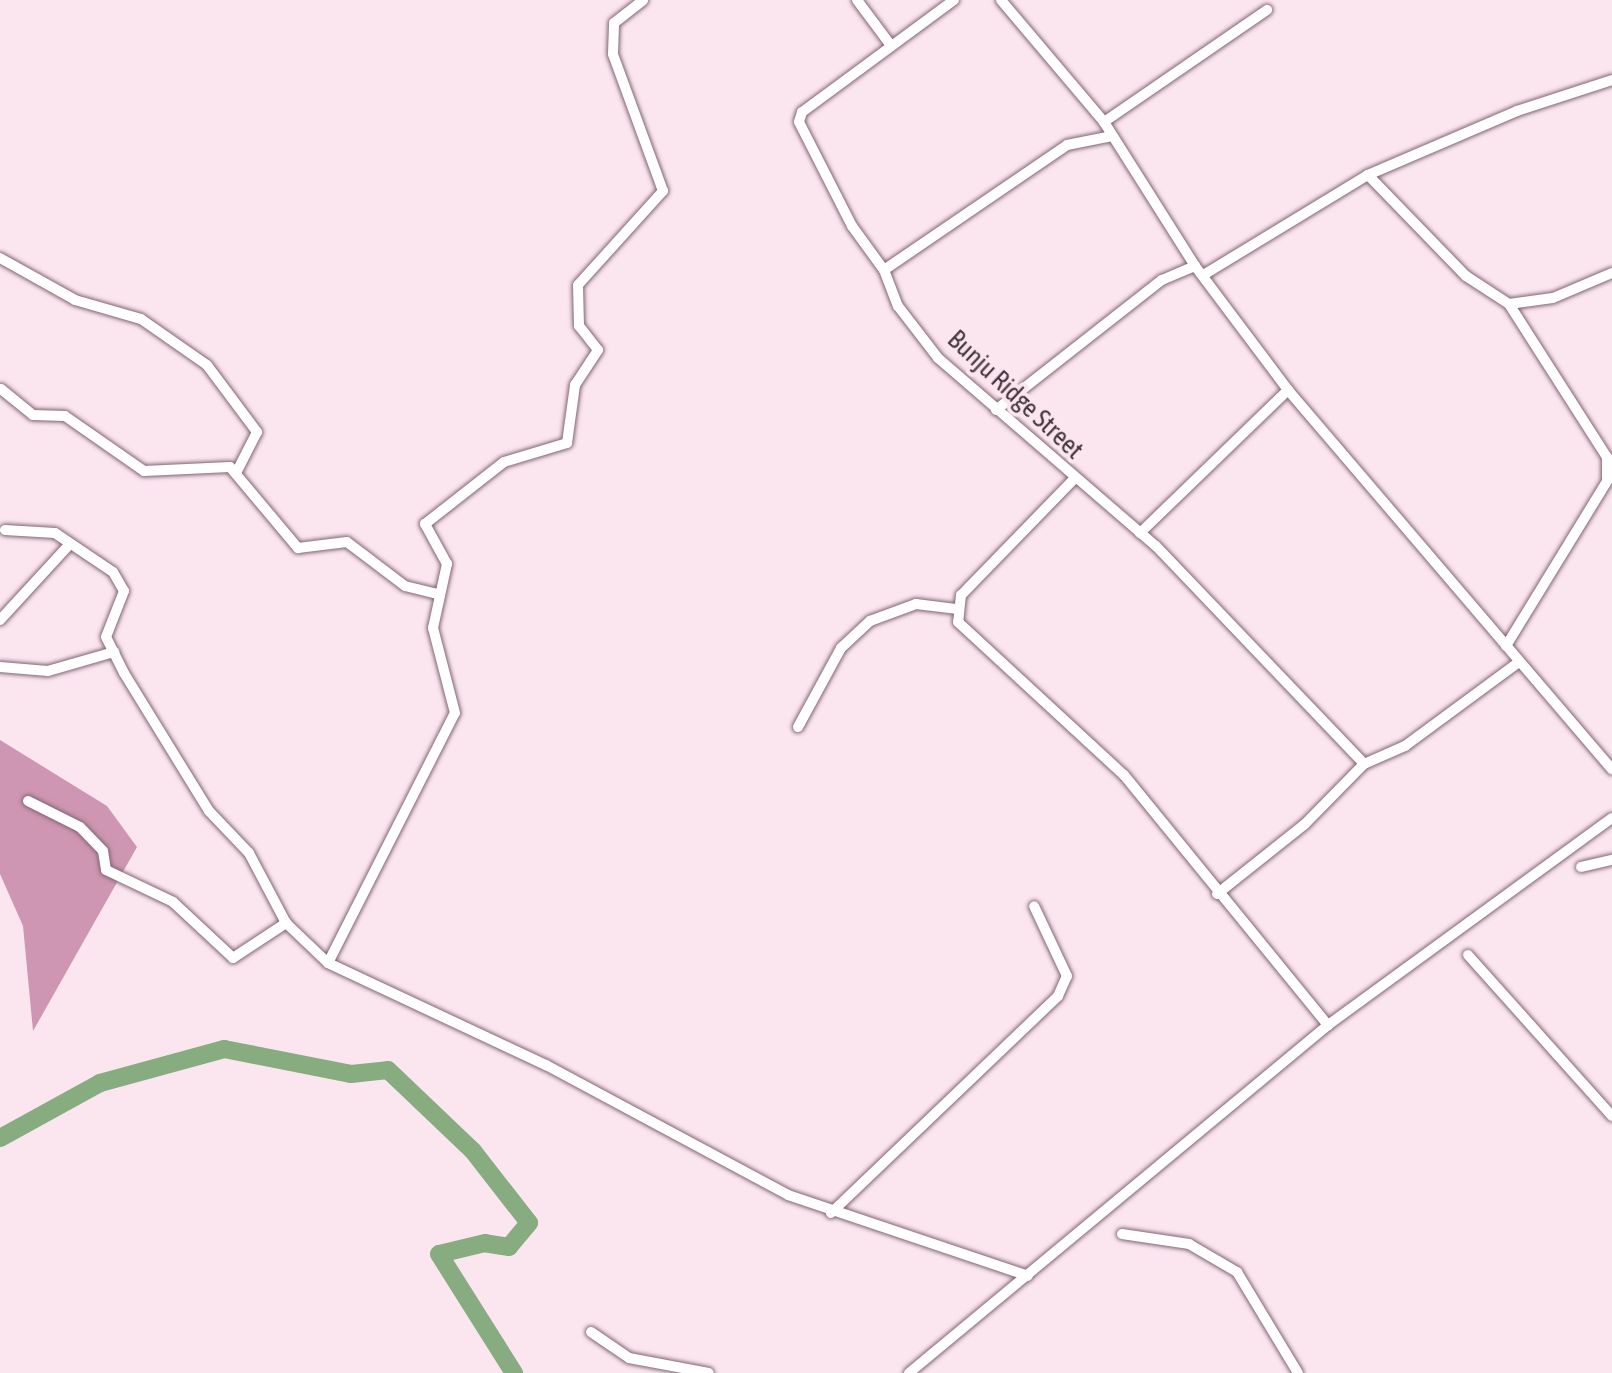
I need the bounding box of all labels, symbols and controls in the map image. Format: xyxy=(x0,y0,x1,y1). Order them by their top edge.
street label: Bunju Ridge Street xyxy=(941,324,1089,466)

